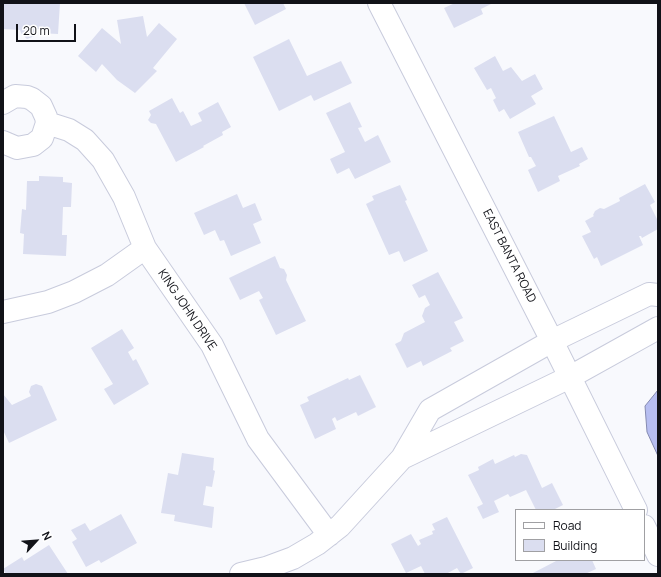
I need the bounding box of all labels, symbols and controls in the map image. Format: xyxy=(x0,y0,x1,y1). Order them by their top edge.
scale bar xyxy=(18,16,78,42)
text: 20 m xyxy=(23,22,50,39)
street label: EAST BANTA ROAD xyxy=(479,207,539,305)
street label: KING JOHN DRIVE xyxy=(155,267,219,353)
legend xyxy=(515,509,645,561)
text: Road xyxy=(553,517,581,534)
north arrow xyxy=(16,521,56,561)
text: N xyxy=(39,529,56,542)
text: Building xyxy=(553,537,597,554)

